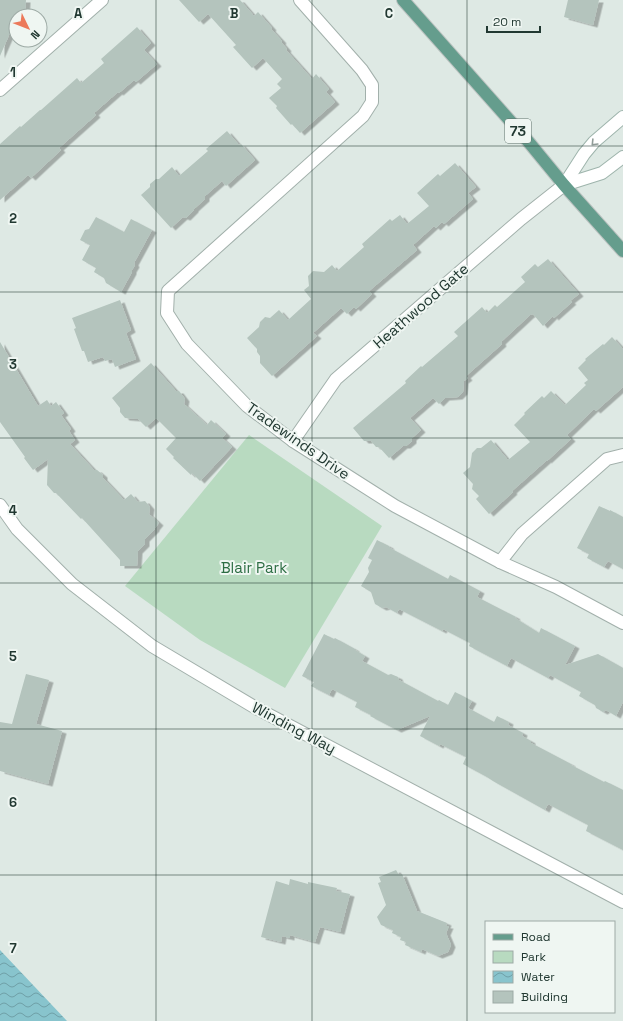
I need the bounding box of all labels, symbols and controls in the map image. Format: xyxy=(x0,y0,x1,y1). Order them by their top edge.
text: A xyxy=(74,5,83,22)
text: B xyxy=(230,5,239,22)
text: C xyxy=(385,5,393,22)
north arrow xyxy=(8,8,48,48)
scale bar xyxy=(487,8,540,34)
text: 20 m xyxy=(493,14,521,30)
text: N xyxy=(28,27,43,42)
text: 1 xyxy=(10,64,16,81)
road number: 73 xyxy=(505,119,531,143)
one-way arrow xyxy=(591,138,599,146)
text: 2 xyxy=(9,210,17,227)
street label: Heathwood Gate xyxy=(369,259,472,352)
text: 3 xyxy=(9,356,17,373)
street label: Tradewinds Drive xyxy=(243,398,354,483)
text: 4 xyxy=(9,502,17,519)
park label: Blair Park xyxy=(221,558,287,577)
text: 5 xyxy=(9,648,17,665)
street label: Winding Way xyxy=(249,697,340,758)
text: 6 xyxy=(9,794,17,811)
legend xyxy=(485,921,615,1013)
text: Road xyxy=(521,929,550,945)
text: 7 xyxy=(9,940,17,957)
text: Park xyxy=(521,949,546,965)
text: Water xyxy=(521,969,555,985)
text: Building xyxy=(521,989,568,1005)

